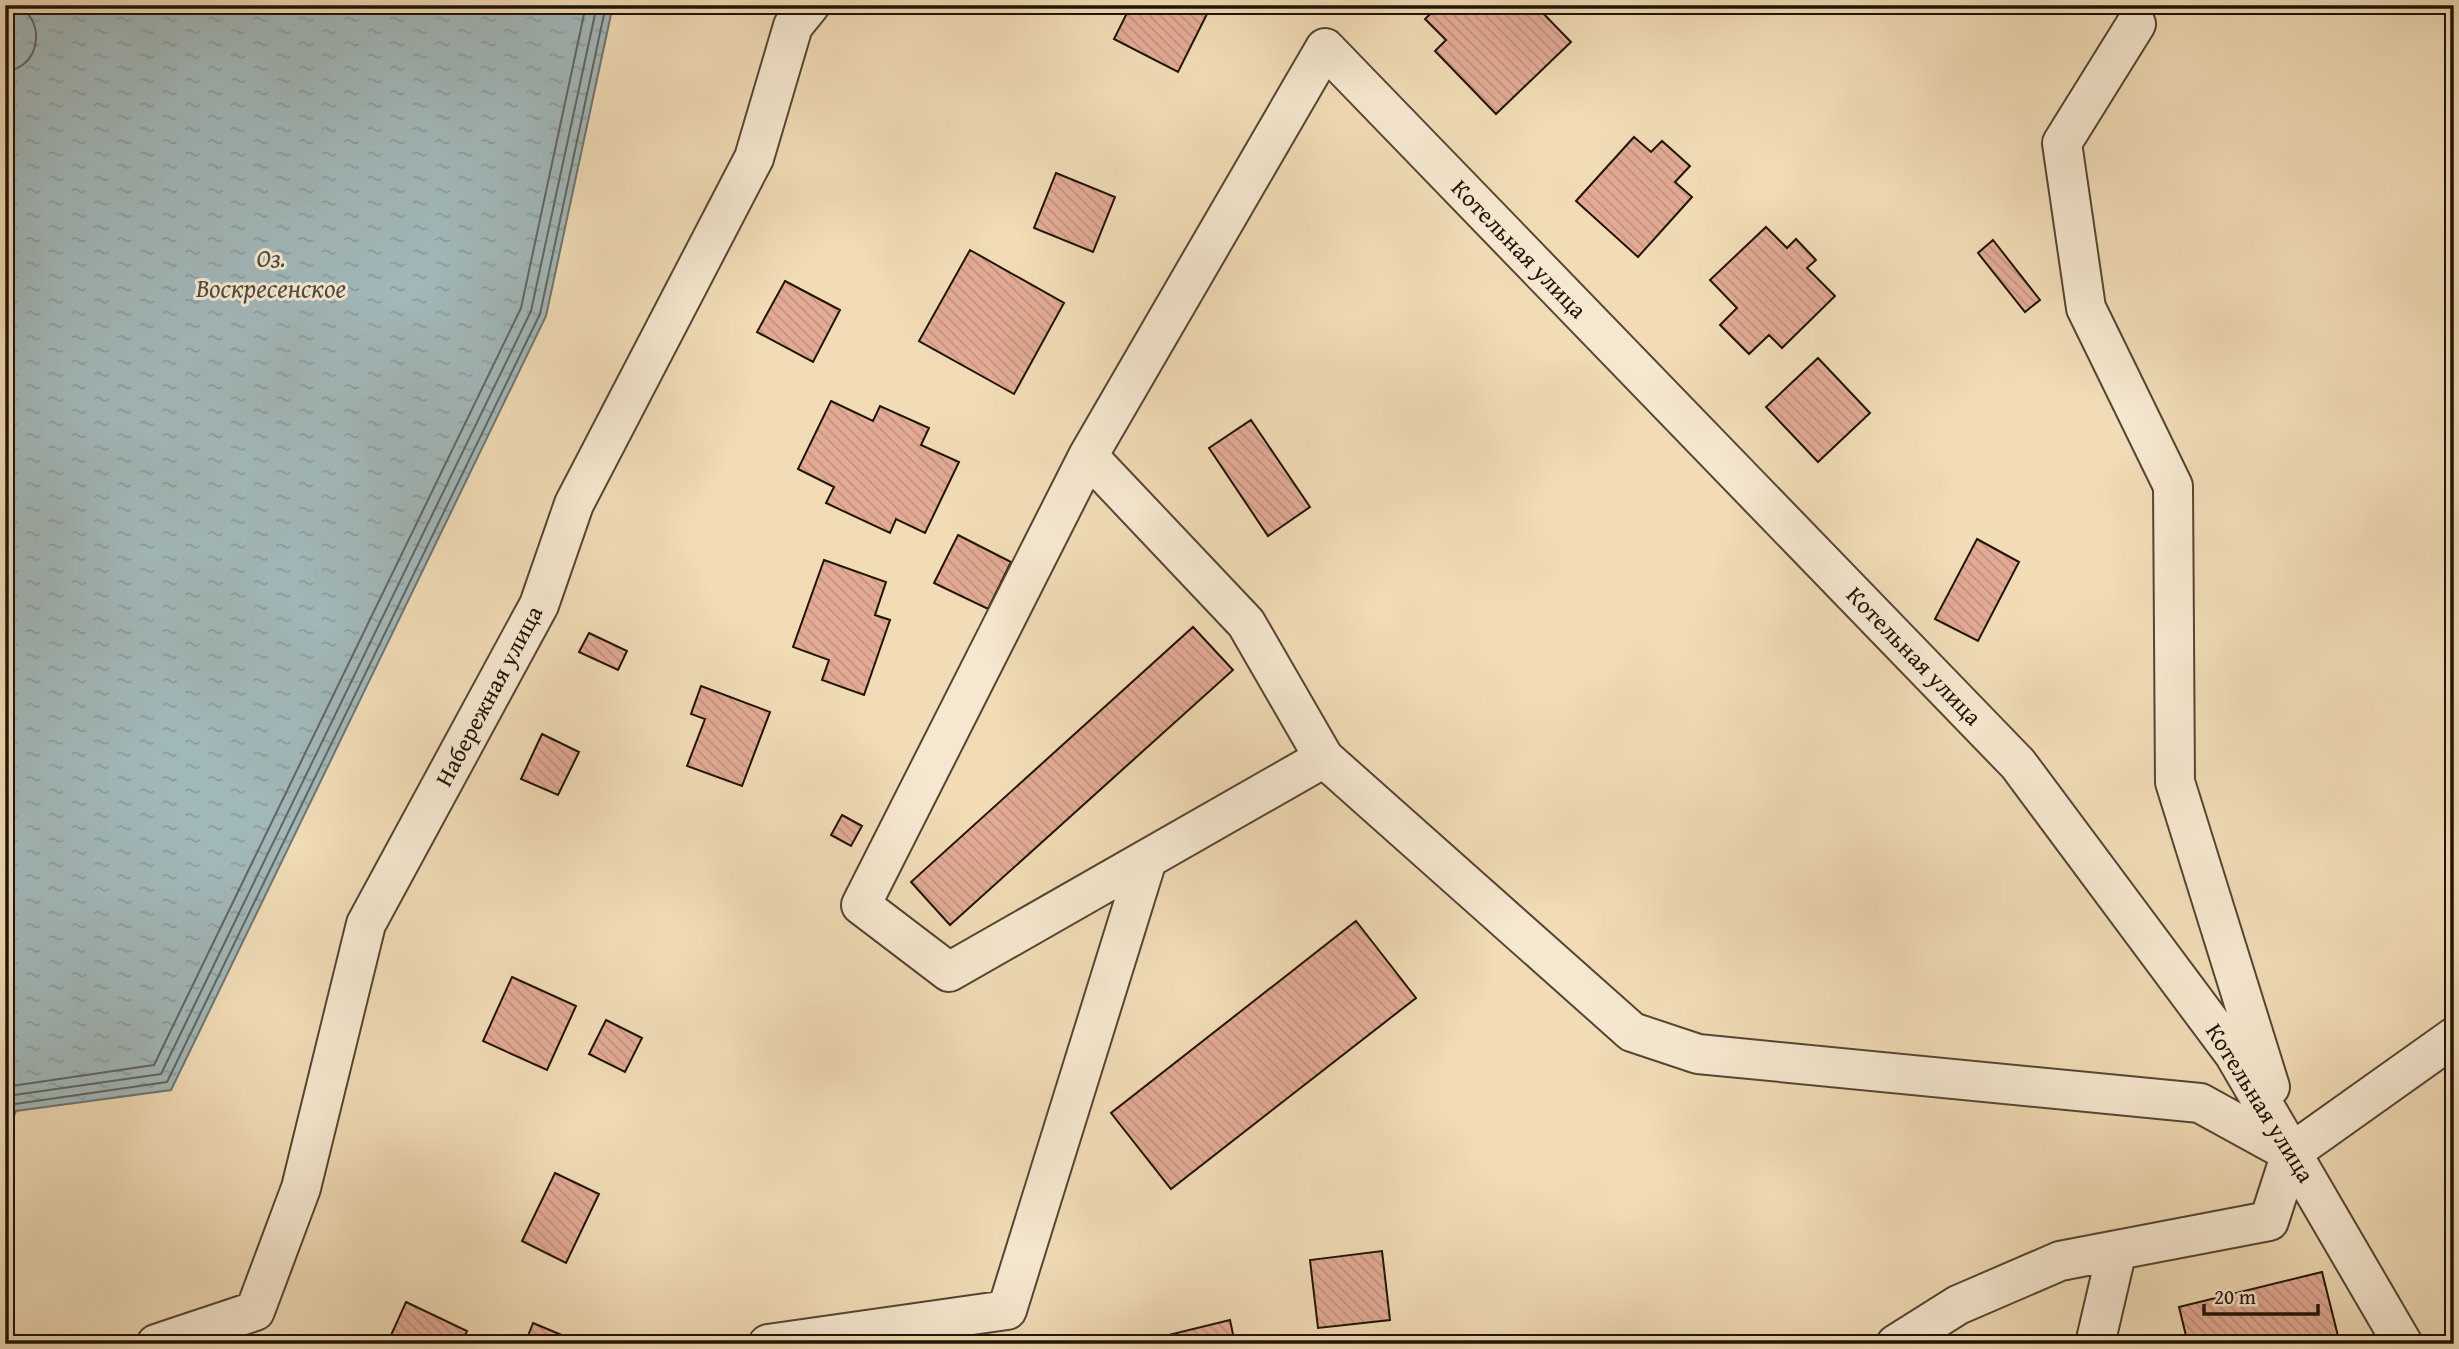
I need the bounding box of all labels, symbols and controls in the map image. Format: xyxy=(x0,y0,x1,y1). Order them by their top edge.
street label: Котельная улица xyxy=(1444,171,1596,327)
water label: Оз. Воскресенское xyxy=(195,238,346,307)
street label: Котельная улица xyxy=(1839,578,1991,734)
street label: Набережная улица xyxy=(426,599,551,792)
street label: Котельная улица xyxy=(2197,1016,2324,1190)
scale bar xyxy=(2204,1272,2317,1316)
text: 20 m xyxy=(2214,1281,2256,1312)

